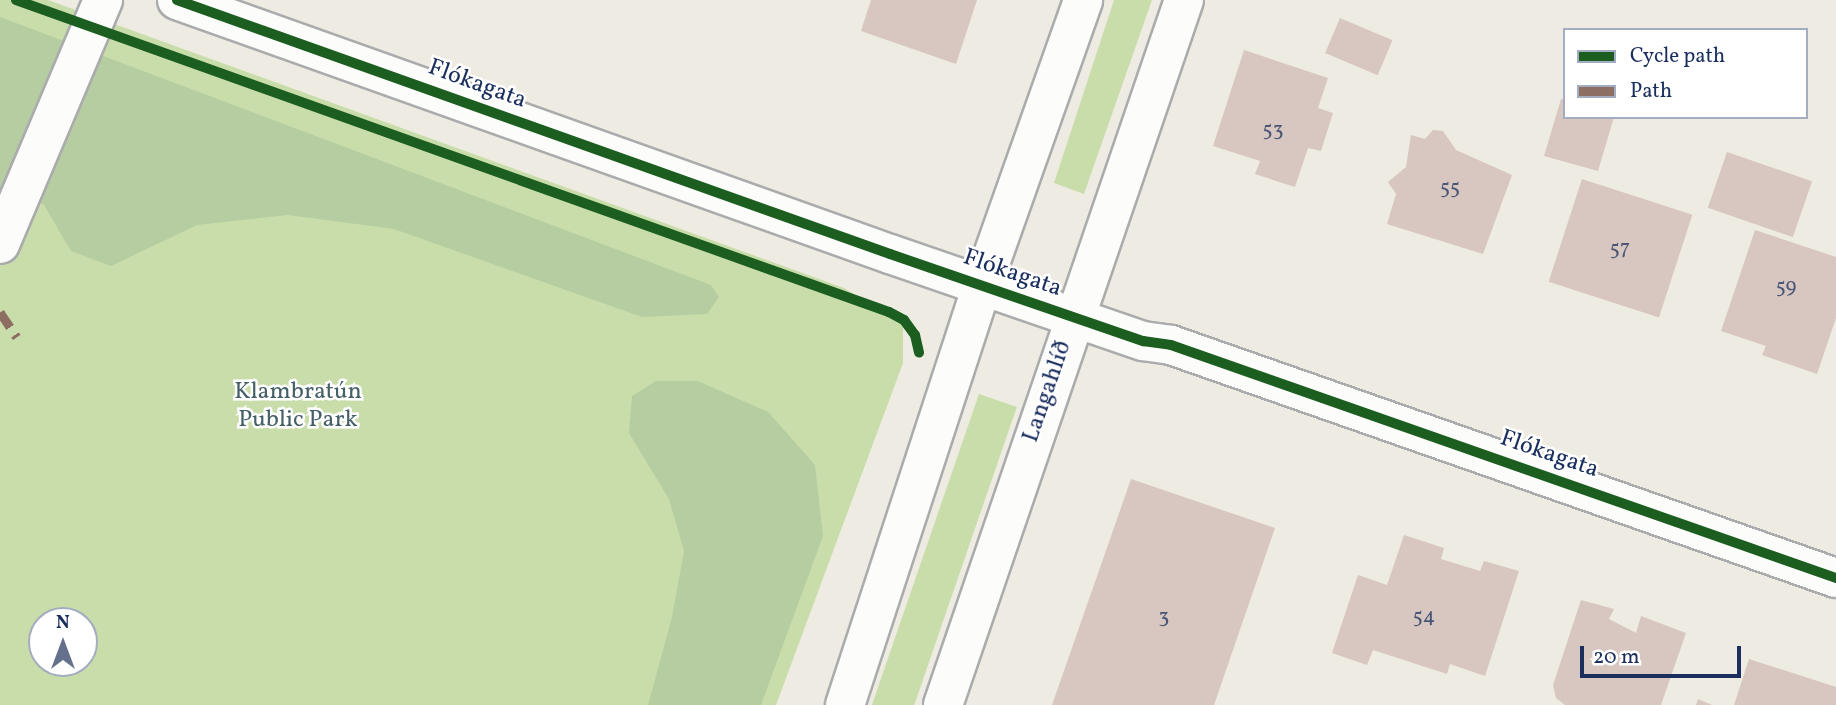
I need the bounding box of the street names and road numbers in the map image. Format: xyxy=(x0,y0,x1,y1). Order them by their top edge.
street label: Flókagata xyxy=(424,54,530,116)
street label: Flókagata xyxy=(959,244,1065,304)
street label: Langahlíð xyxy=(1017,338,1079,446)
street label: Flókagata xyxy=(1496,425,1602,485)

